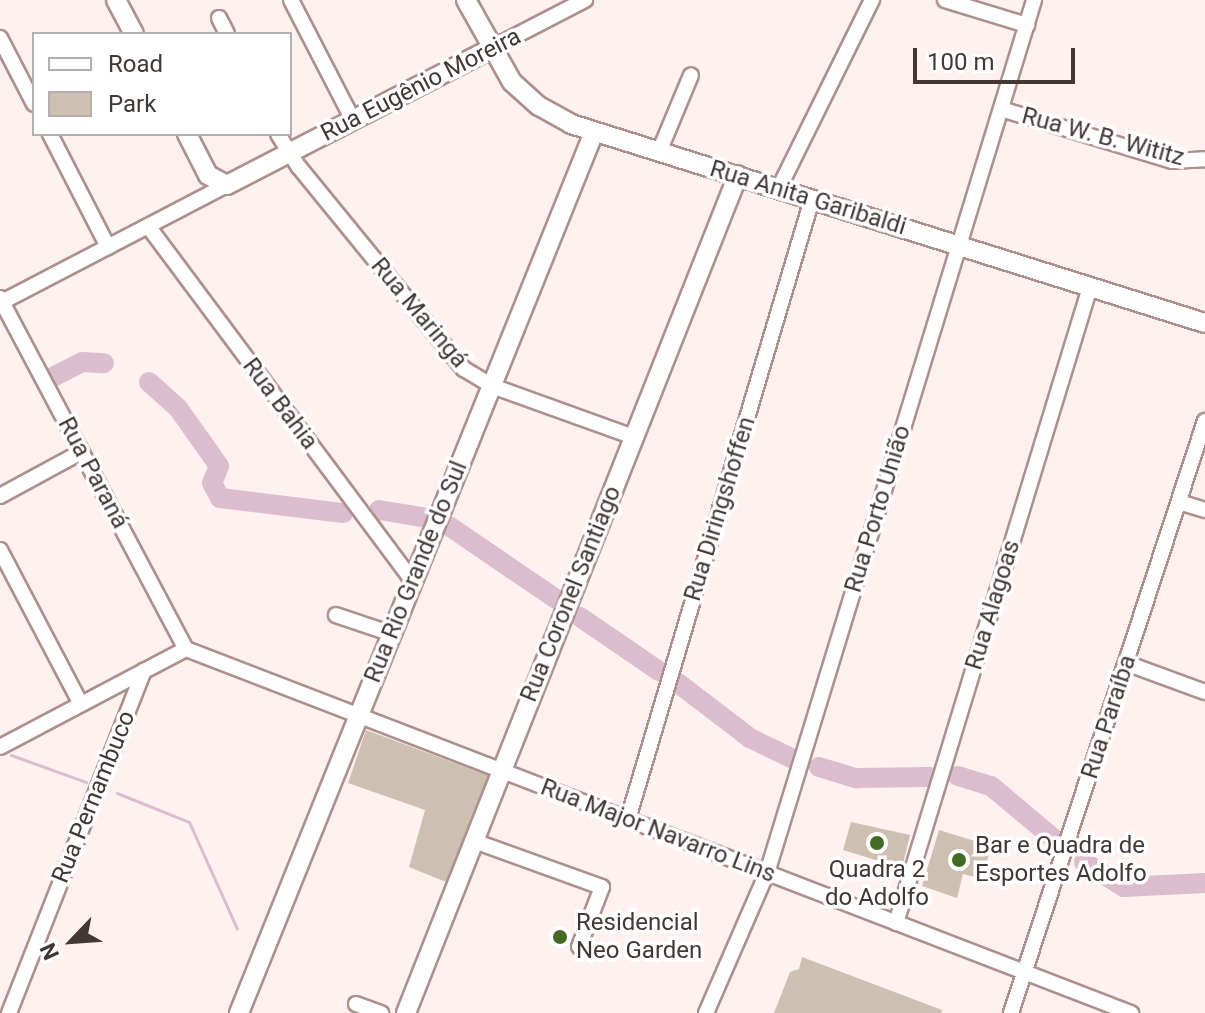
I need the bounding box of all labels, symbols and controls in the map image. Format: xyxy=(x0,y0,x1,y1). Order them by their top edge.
street label: Rua Eugênio Moreira xyxy=(316,22,526,148)
legend xyxy=(32,32,292,136)
scale bar xyxy=(917,32,1079,82)
text: 100 m xyxy=(927,48,994,76)
text: Road xyxy=(108,50,163,78)
text: Park xyxy=(108,90,156,118)
street label: Rua W. B. Wititz xyxy=(1019,101,1187,173)
street label: Rua Anita Garibaldi xyxy=(706,154,910,242)
street label: Rua Maringá xyxy=(365,252,473,374)
street label: Rua Bahia xyxy=(236,353,324,455)
street label: Rua Paraná xyxy=(52,412,134,534)
street label: Rua Diringshoffen xyxy=(678,413,762,605)
street label: Rua Porto União xyxy=(839,422,917,596)
street label: Rua Rio Grande do Sul xyxy=(358,457,474,687)
street label: Rua Coronel Santiago xyxy=(515,482,627,706)
street label: Rua Alagoas xyxy=(960,537,1026,673)
street label: Rua Paraíba xyxy=(1075,652,1143,782)
street label: Rua Pernambuco xyxy=(46,707,142,887)
street label: Rua Major Navarro Lins xyxy=(537,773,779,889)
place label: Bar e Quadra de Esportes Adolfo xyxy=(975,832,1147,888)
marker: Quadra 2 do Adolfo xyxy=(868,834,886,852)
marker: Bar e Quadra de Esportes Adolfo xyxy=(950,851,968,869)
place label: Quadra 2 do Adolfo xyxy=(825,856,929,912)
north arrow xyxy=(32,901,112,981)
place label: Residencial Neo Garden xyxy=(576,909,702,965)
marker: Residencial Neo Garden xyxy=(551,928,569,946)
text: N xyxy=(35,939,64,964)

